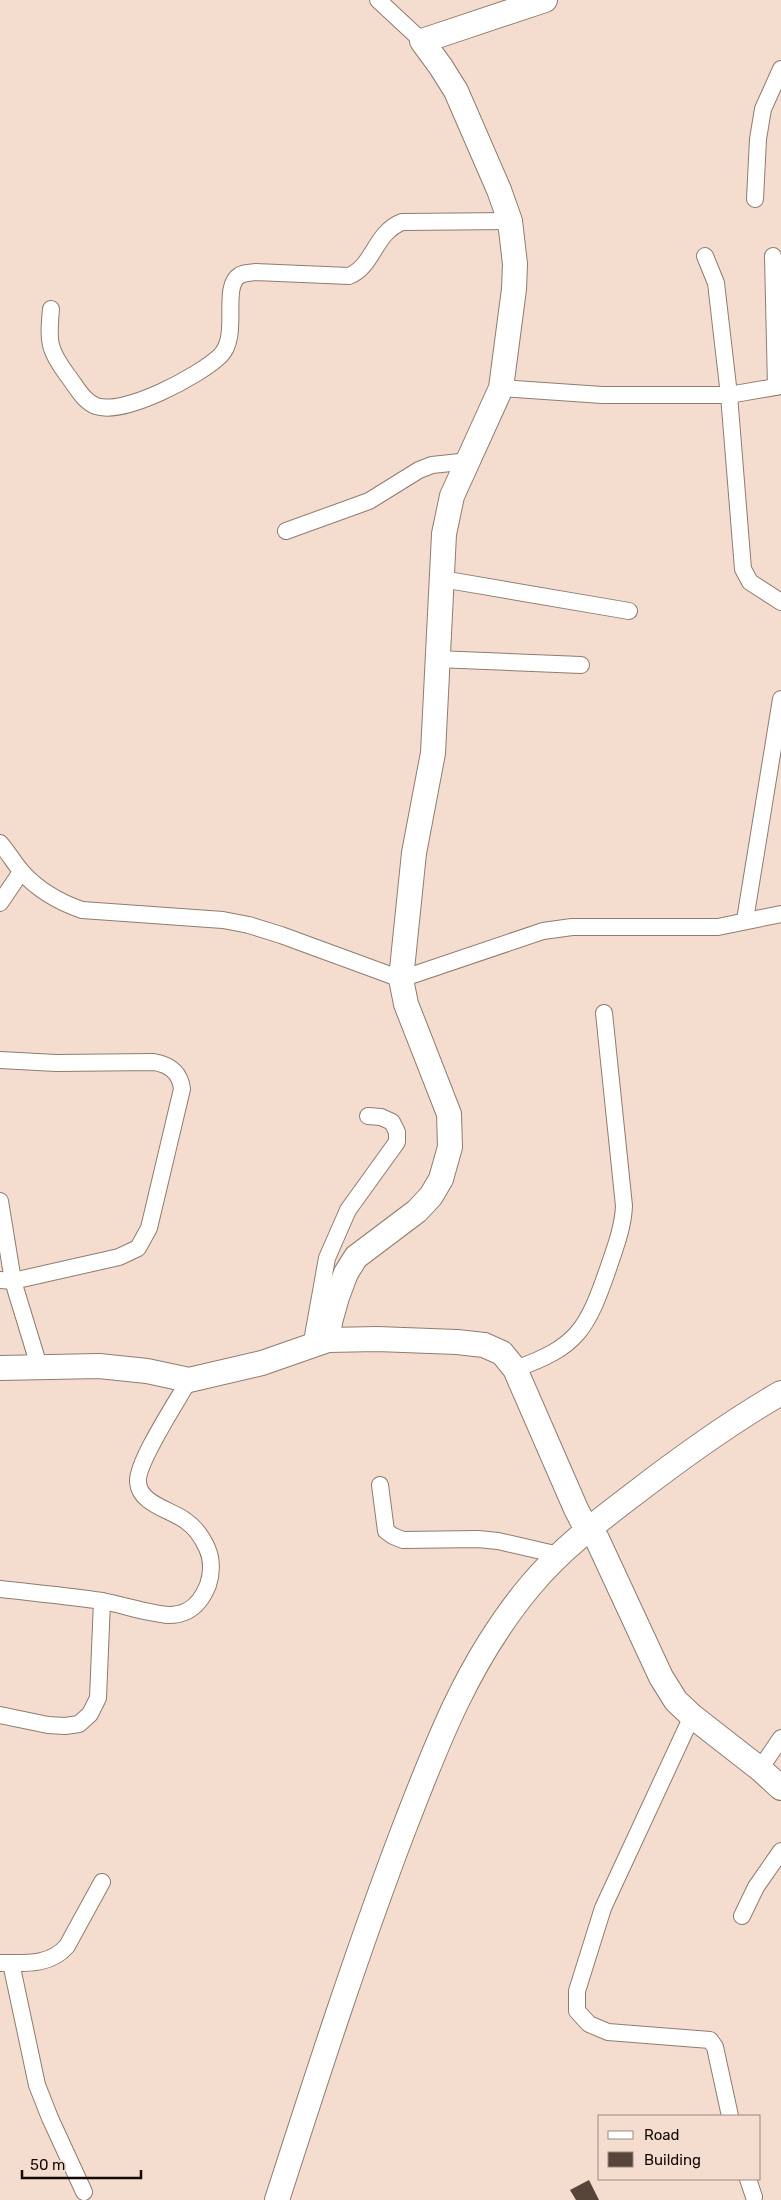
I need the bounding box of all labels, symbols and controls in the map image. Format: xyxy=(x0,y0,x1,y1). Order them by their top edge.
legend xyxy=(598,2115,761,2180)
text: Road xyxy=(644,2126,680,2144)
scale bar xyxy=(22,2148,141,2180)
text: Building xyxy=(644,2151,701,2169)
text: 50 m xyxy=(30,2156,65,2174)

